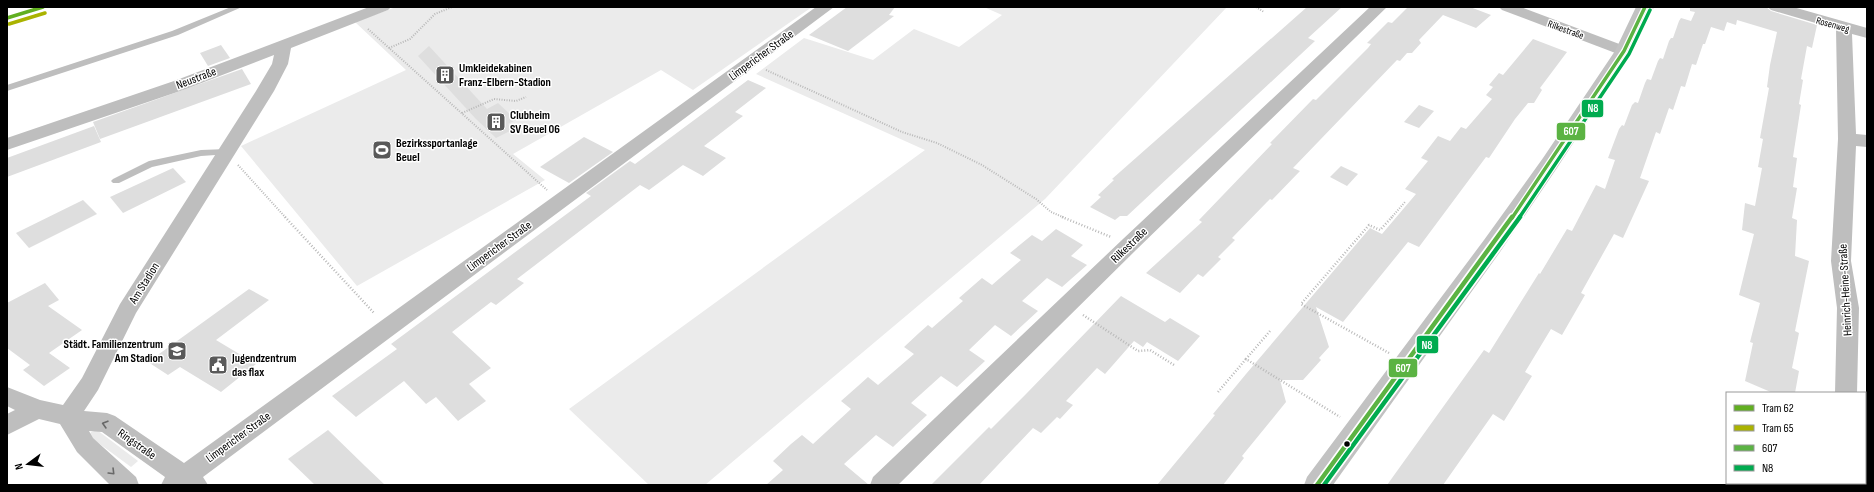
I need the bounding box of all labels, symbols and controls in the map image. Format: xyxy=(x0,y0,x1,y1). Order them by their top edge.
street label: Rosenweg xyxy=(1815,14,1851,35)
street label: Rilkestraße xyxy=(1546,18,1585,42)
street label: Limpericher Straße xyxy=(726,27,797,84)
place label: Umkleidekabinen Franz-Elbern-Stadion xyxy=(459,61,551,90)
street label: Neustraße xyxy=(174,64,218,93)
building icon: Umkleidekabinen Franz-Elbern-Stadion xyxy=(434,64,456,86)
line badge: N8 xyxy=(1581,99,1604,118)
text: N8 xyxy=(1587,102,1599,115)
place label: Clubheim SV Beuel 06 xyxy=(510,108,560,137)
building icon: Clubheim SV Beuel 06 xyxy=(485,111,507,133)
line badge: 607 xyxy=(1556,122,1586,141)
text: 607 xyxy=(1563,125,1579,138)
place label: Bezirkssportanlage Beuel xyxy=(396,136,478,165)
sports icon: Bezirkssportanlage Beuel xyxy=(371,139,393,161)
street label: Limpericher Straße xyxy=(464,218,535,275)
street label: Rilkestraße xyxy=(1108,224,1151,266)
street label: Heinrich-Heine-Straße xyxy=(1836,243,1855,336)
street label: Am Stadion xyxy=(125,260,163,307)
line badge: N8 xyxy=(1416,335,1439,354)
place label: Städt. Familienzentrum Am Stadion xyxy=(64,337,163,366)
text: N8 xyxy=(1421,339,1433,352)
school or university icon: Städt. Familienzentrum Am Stadion xyxy=(166,340,188,362)
place label: Jugendzentrum das flax xyxy=(231,351,296,380)
public building icon: Jugendzentrum das flax xyxy=(207,354,229,376)
line badge: 607 xyxy=(1388,358,1418,378)
text: 607 xyxy=(1395,362,1411,375)
legend xyxy=(1726,392,1866,484)
text: Tram 62 xyxy=(1762,401,1794,416)
street label: Limpericher Straße xyxy=(203,409,274,466)
one-way arrow xyxy=(101,420,108,429)
text: Tram 65 xyxy=(1762,421,1794,436)
street label: Ringstraße xyxy=(115,426,159,463)
unlabelled marker xyxy=(1342,439,1352,449)
text: 607 xyxy=(1762,441,1778,456)
north arrow xyxy=(8,444,48,484)
text: N8 xyxy=(1762,461,1773,476)
text: N xyxy=(12,462,26,471)
one-way arrow xyxy=(107,467,115,475)

